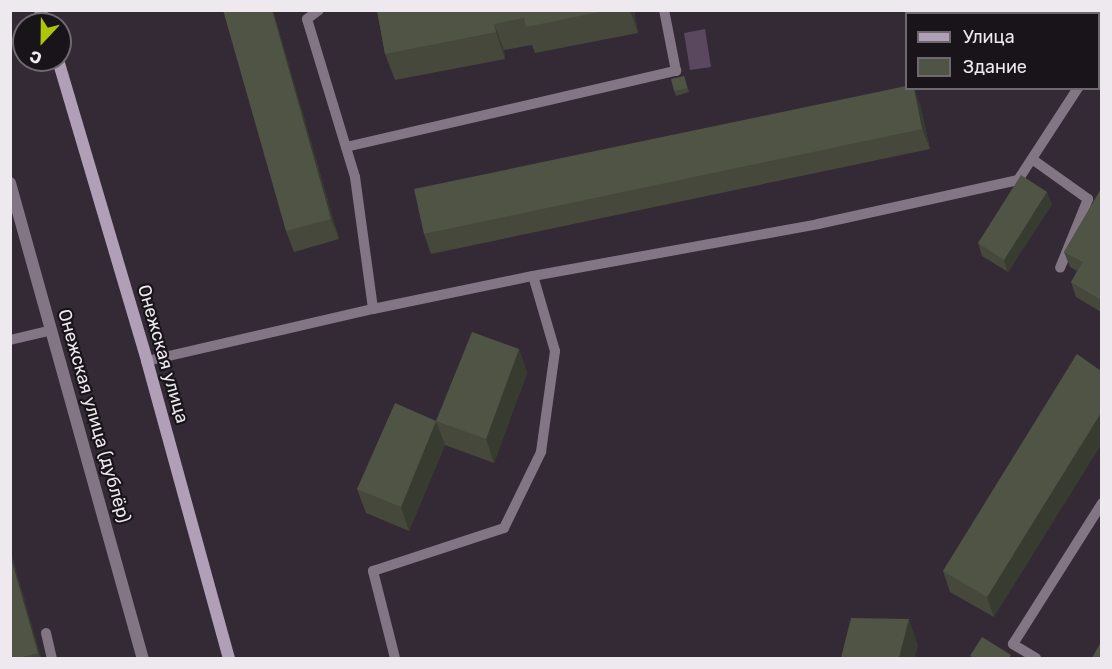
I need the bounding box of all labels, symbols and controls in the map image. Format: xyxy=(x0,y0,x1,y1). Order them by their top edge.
north arrow xyxy=(12,12,72,72)
legend xyxy=(905,12,1100,90)
text: Улица xyxy=(963,26,1015,48)
text: С xyxy=(27,46,45,68)
text: Здание xyxy=(963,56,1027,78)
street label: Онежская улица xyxy=(133,282,193,426)
street label: Онежская улица (дублёр) xyxy=(53,307,135,525)

